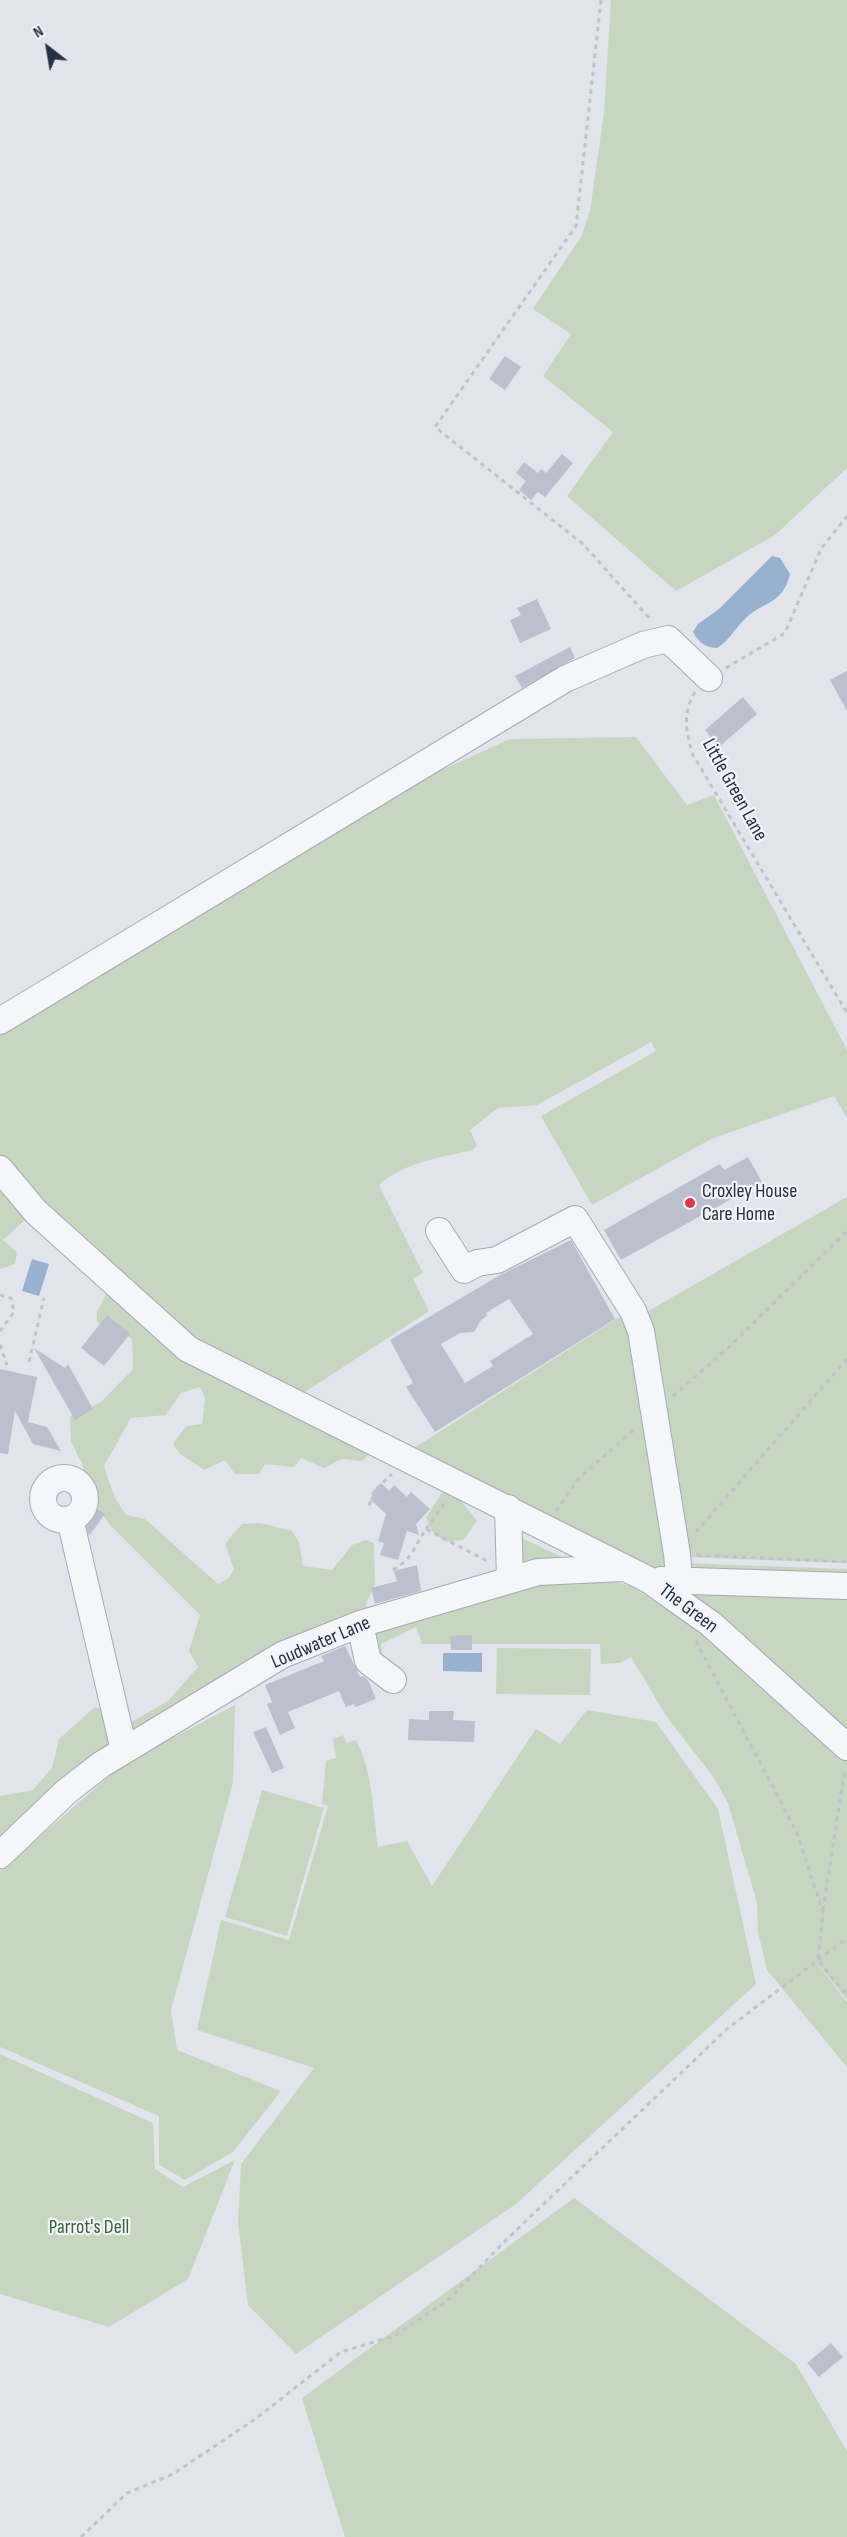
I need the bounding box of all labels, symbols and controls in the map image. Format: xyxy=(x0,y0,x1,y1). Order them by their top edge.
north arrow xyxy=(18,18,78,78)
text: N xyxy=(30,22,47,42)
street label: Little Green Lane xyxy=(696,735,772,845)
place label: Croxley House Care Home xyxy=(702,1180,797,1227)
marker: Croxley House Care Home xyxy=(683,1196,697,1210)
street label: The Green xyxy=(654,1579,722,1639)
street label: Loudwater Lane xyxy=(268,1611,374,1675)
park label: Parrot's Dell xyxy=(49,2216,129,2240)

